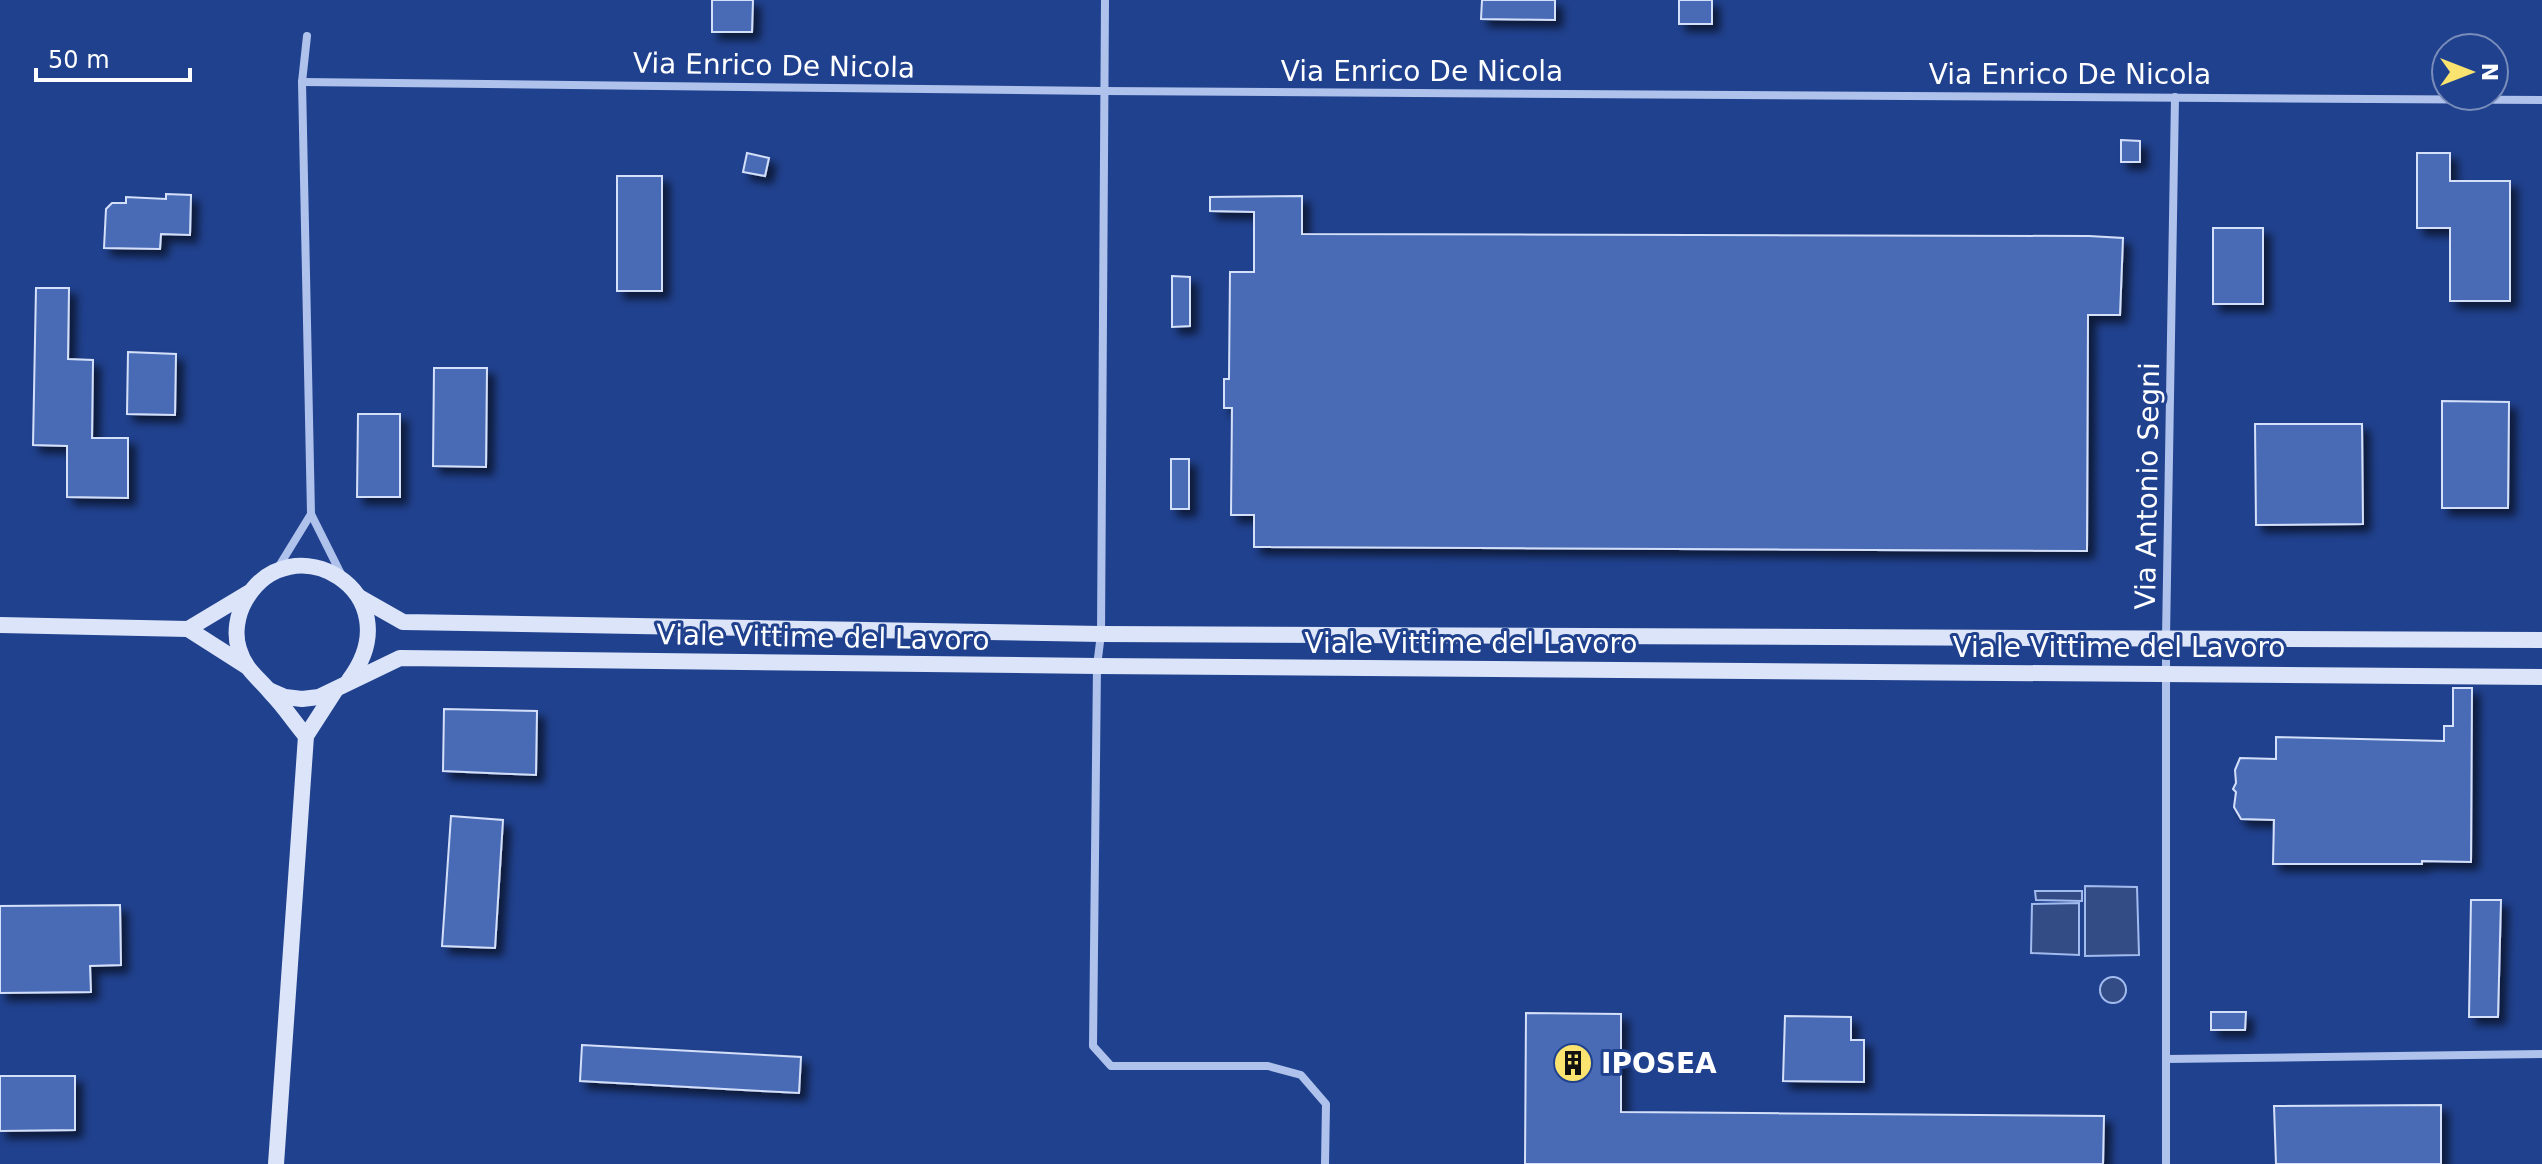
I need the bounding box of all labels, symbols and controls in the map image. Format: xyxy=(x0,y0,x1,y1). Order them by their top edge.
scale bar xyxy=(36,32,190,82)
north arrow xyxy=(2430,32,2510,112)
text: 50 m xyxy=(48,46,110,74)
street label: Via Enrico De Nicola xyxy=(633,47,915,84)
street label: Via Enrico De Nicola xyxy=(1281,55,1563,88)
street label: Via Enrico De Nicola xyxy=(1929,58,2211,91)
text: N xyxy=(2477,63,2502,81)
street label: Via Antonio Segni xyxy=(2129,362,2166,610)
street label: Viale Vittime del Lavoro xyxy=(656,618,990,657)
street label: Viale Vittime del Lavoro xyxy=(1304,627,1638,660)
street label: Viale Vittime del Lavoro xyxy=(1952,631,2286,664)
building icon: IPOSEA xyxy=(1552,1042,1594,1084)
place label: IPOSEA xyxy=(1601,1047,1717,1080)

